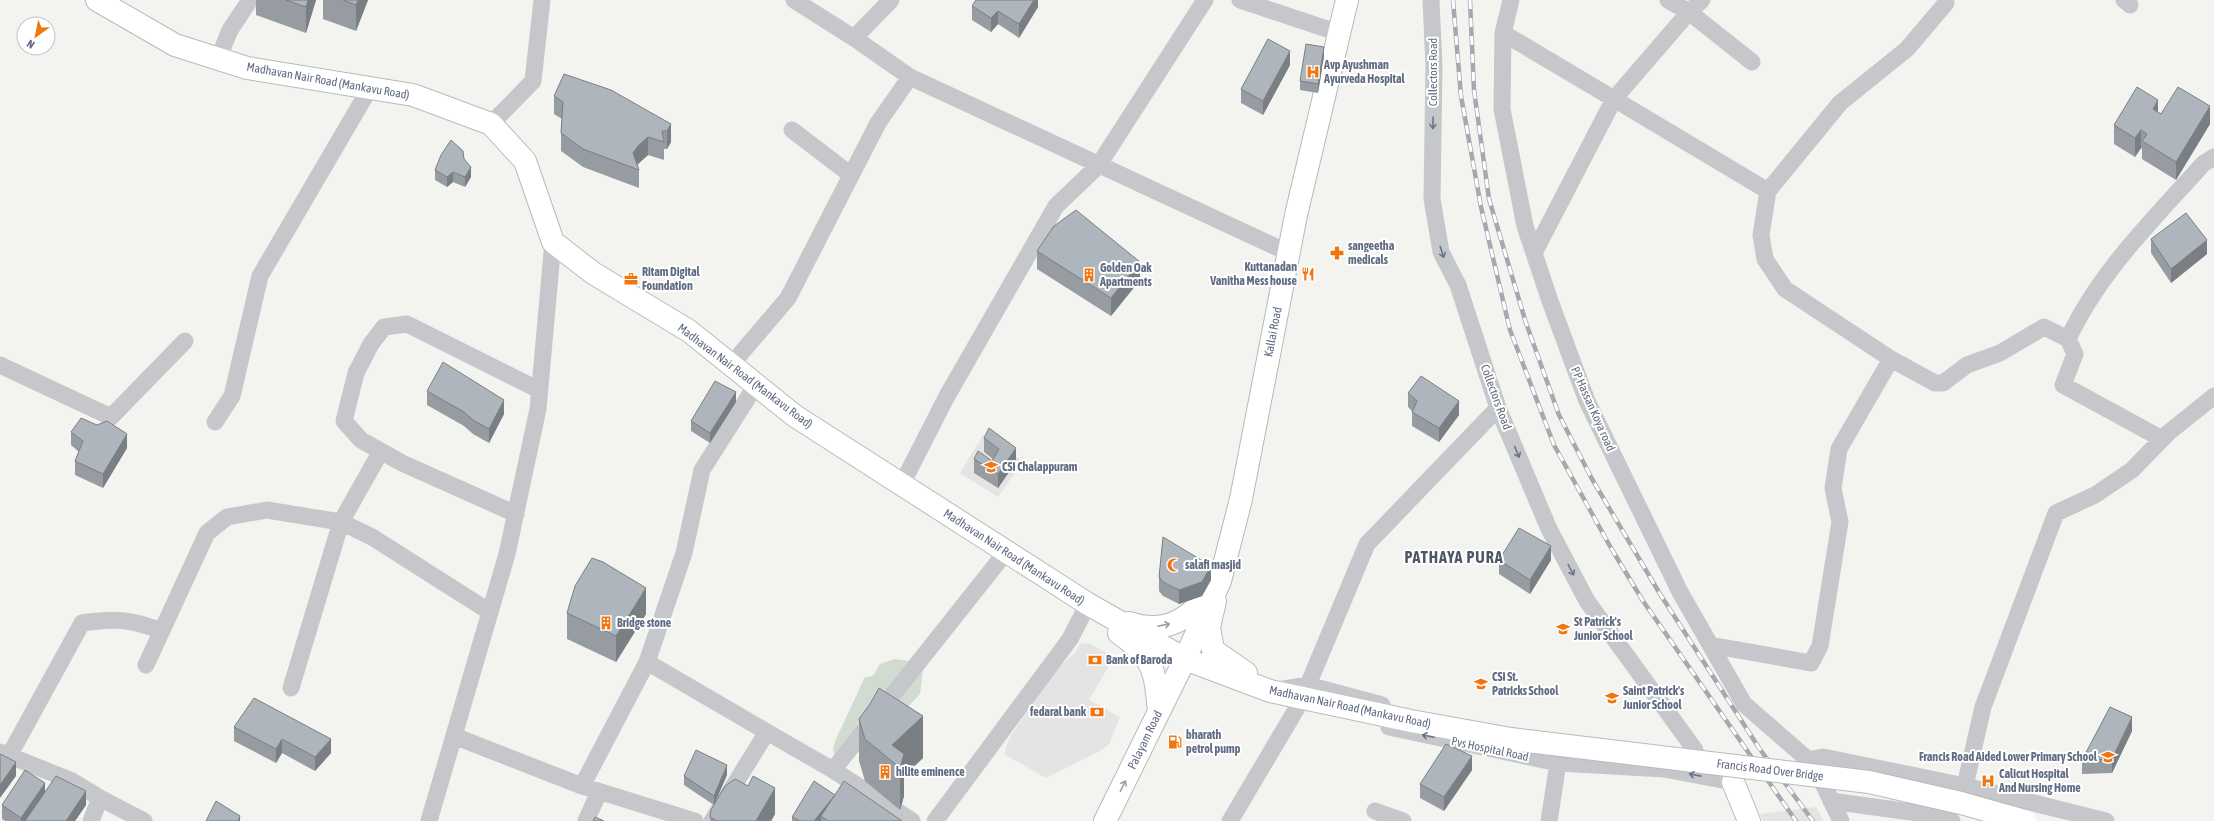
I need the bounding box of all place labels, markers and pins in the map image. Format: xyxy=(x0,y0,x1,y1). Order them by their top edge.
place label: Avp Ayushman Ayurveda Hospital xyxy=(1323,58,1406,86)
hospital icon: Avp Ayushman Ayurveda Hospital xyxy=(1305,64,1321,80)
place label: sangeetha medicals xyxy=(1348,239,1395,267)
pharmacy icon: sangeetha medicals xyxy=(1329,245,1345,261)
place label: Kuttanadan Vanitha Mess house xyxy=(1209,260,1298,288)
place label: Golden Oak Apartments xyxy=(1099,261,1152,289)
place label: Ritam Digital Foundation xyxy=(642,265,701,293)
restaurant icon: Kuttanadan Vanitha Mess house xyxy=(1300,266,1316,282)
building icon: Golden Oak Apartments xyxy=(1081,267,1097,283)
office icon: Ritam Digital Foundation xyxy=(623,271,639,287)
school or university icon: CSI Chalappuram xyxy=(983,459,999,475)
place label: CSI Chalappuram xyxy=(1002,460,1078,474)
mosque icon: salafi masjid xyxy=(1166,557,1182,573)
place label: salafi masjid xyxy=(1185,558,1241,572)
building icon: Bridge stone xyxy=(598,615,614,631)
place label: St Patrick's Junior School xyxy=(1573,615,1634,643)
place label: Bridge stone xyxy=(617,616,672,630)
school or university icon: St Patrick's Junior School xyxy=(1555,621,1571,637)
bank icon: Bank of Baroda xyxy=(1087,652,1103,668)
place label: Bank of Baroda xyxy=(1106,653,1173,667)
place label: CSI St. Patricks School xyxy=(1492,670,1559,698)
school or university icon: CSI St. Patricks School xyxy=(1473,676,1489,692)
place label: Saint Patrick's Junior School xyxy=(1622,684,1685,712)
school or university icon: Saint Patrick's Junior School xyxy=(1604,690,1620,706)
bank icon: fedaral bank xyxy=(1089,704,1105,720)
place label: fedaral bank xyxy=(1029,705,1087,719)
place label: bharath petrol pump xyxy=(1186,728,1241,756)
fuel station icon: bharath petrol pump xyxy=(1167,734,1183,750)
school or university icon: Francis Road Aided Lower Primary School xyxy=(2100,749,2116,765)
place label: Francis Road Aided Lower Primary School xyxy=(1919,750,2098,764)
building icon: hilite eminence xyxy=(877,764,893,780)
place label: hilite eminence xyxy=(896,765,965,779)
place label: Calicut Hospital And Nursing Home xyxy=(1998,767,2081,795)
hospital icon: Calicut Hospital And Nursing Home xyxy=(1980,773,1996,789)

